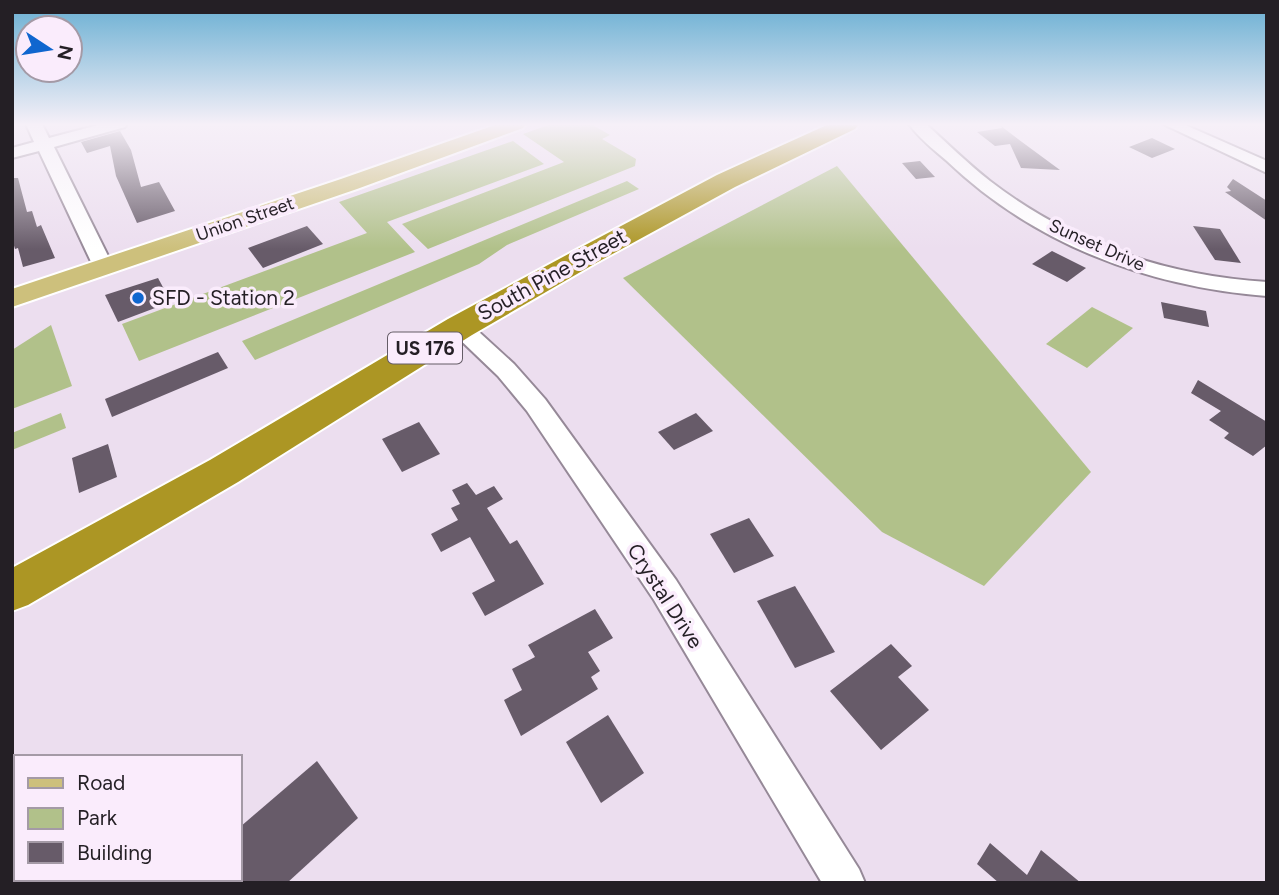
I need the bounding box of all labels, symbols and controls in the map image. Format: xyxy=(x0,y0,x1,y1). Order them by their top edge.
north arrow xyxy=(14,14,84,84)
text: N xyxy=(52,43,78,62)
street label: Union Street xyxy=(193,192,297,246)
street label: Sunset Drive xyxy=(1046,214,1148,276)
street label: South Pine Street xyxy=(473,223,630,326)
place label: SFD - Station 2 xyxy=(152,285,295,310)
marker: SFD - Station 2 xyxy=(130,290,146,306)
road number: US 176 xyxy=(388,332,462,364)
street label: Crystal Drive xyxy=(622,539,709,653)
legend xyxy=(14,755,242,881)
text: Road xyxy=(77,770,125,795)
text: Park xyxy=(77,805,118,830)
text: Building xyxy=(77,840,152,865)

